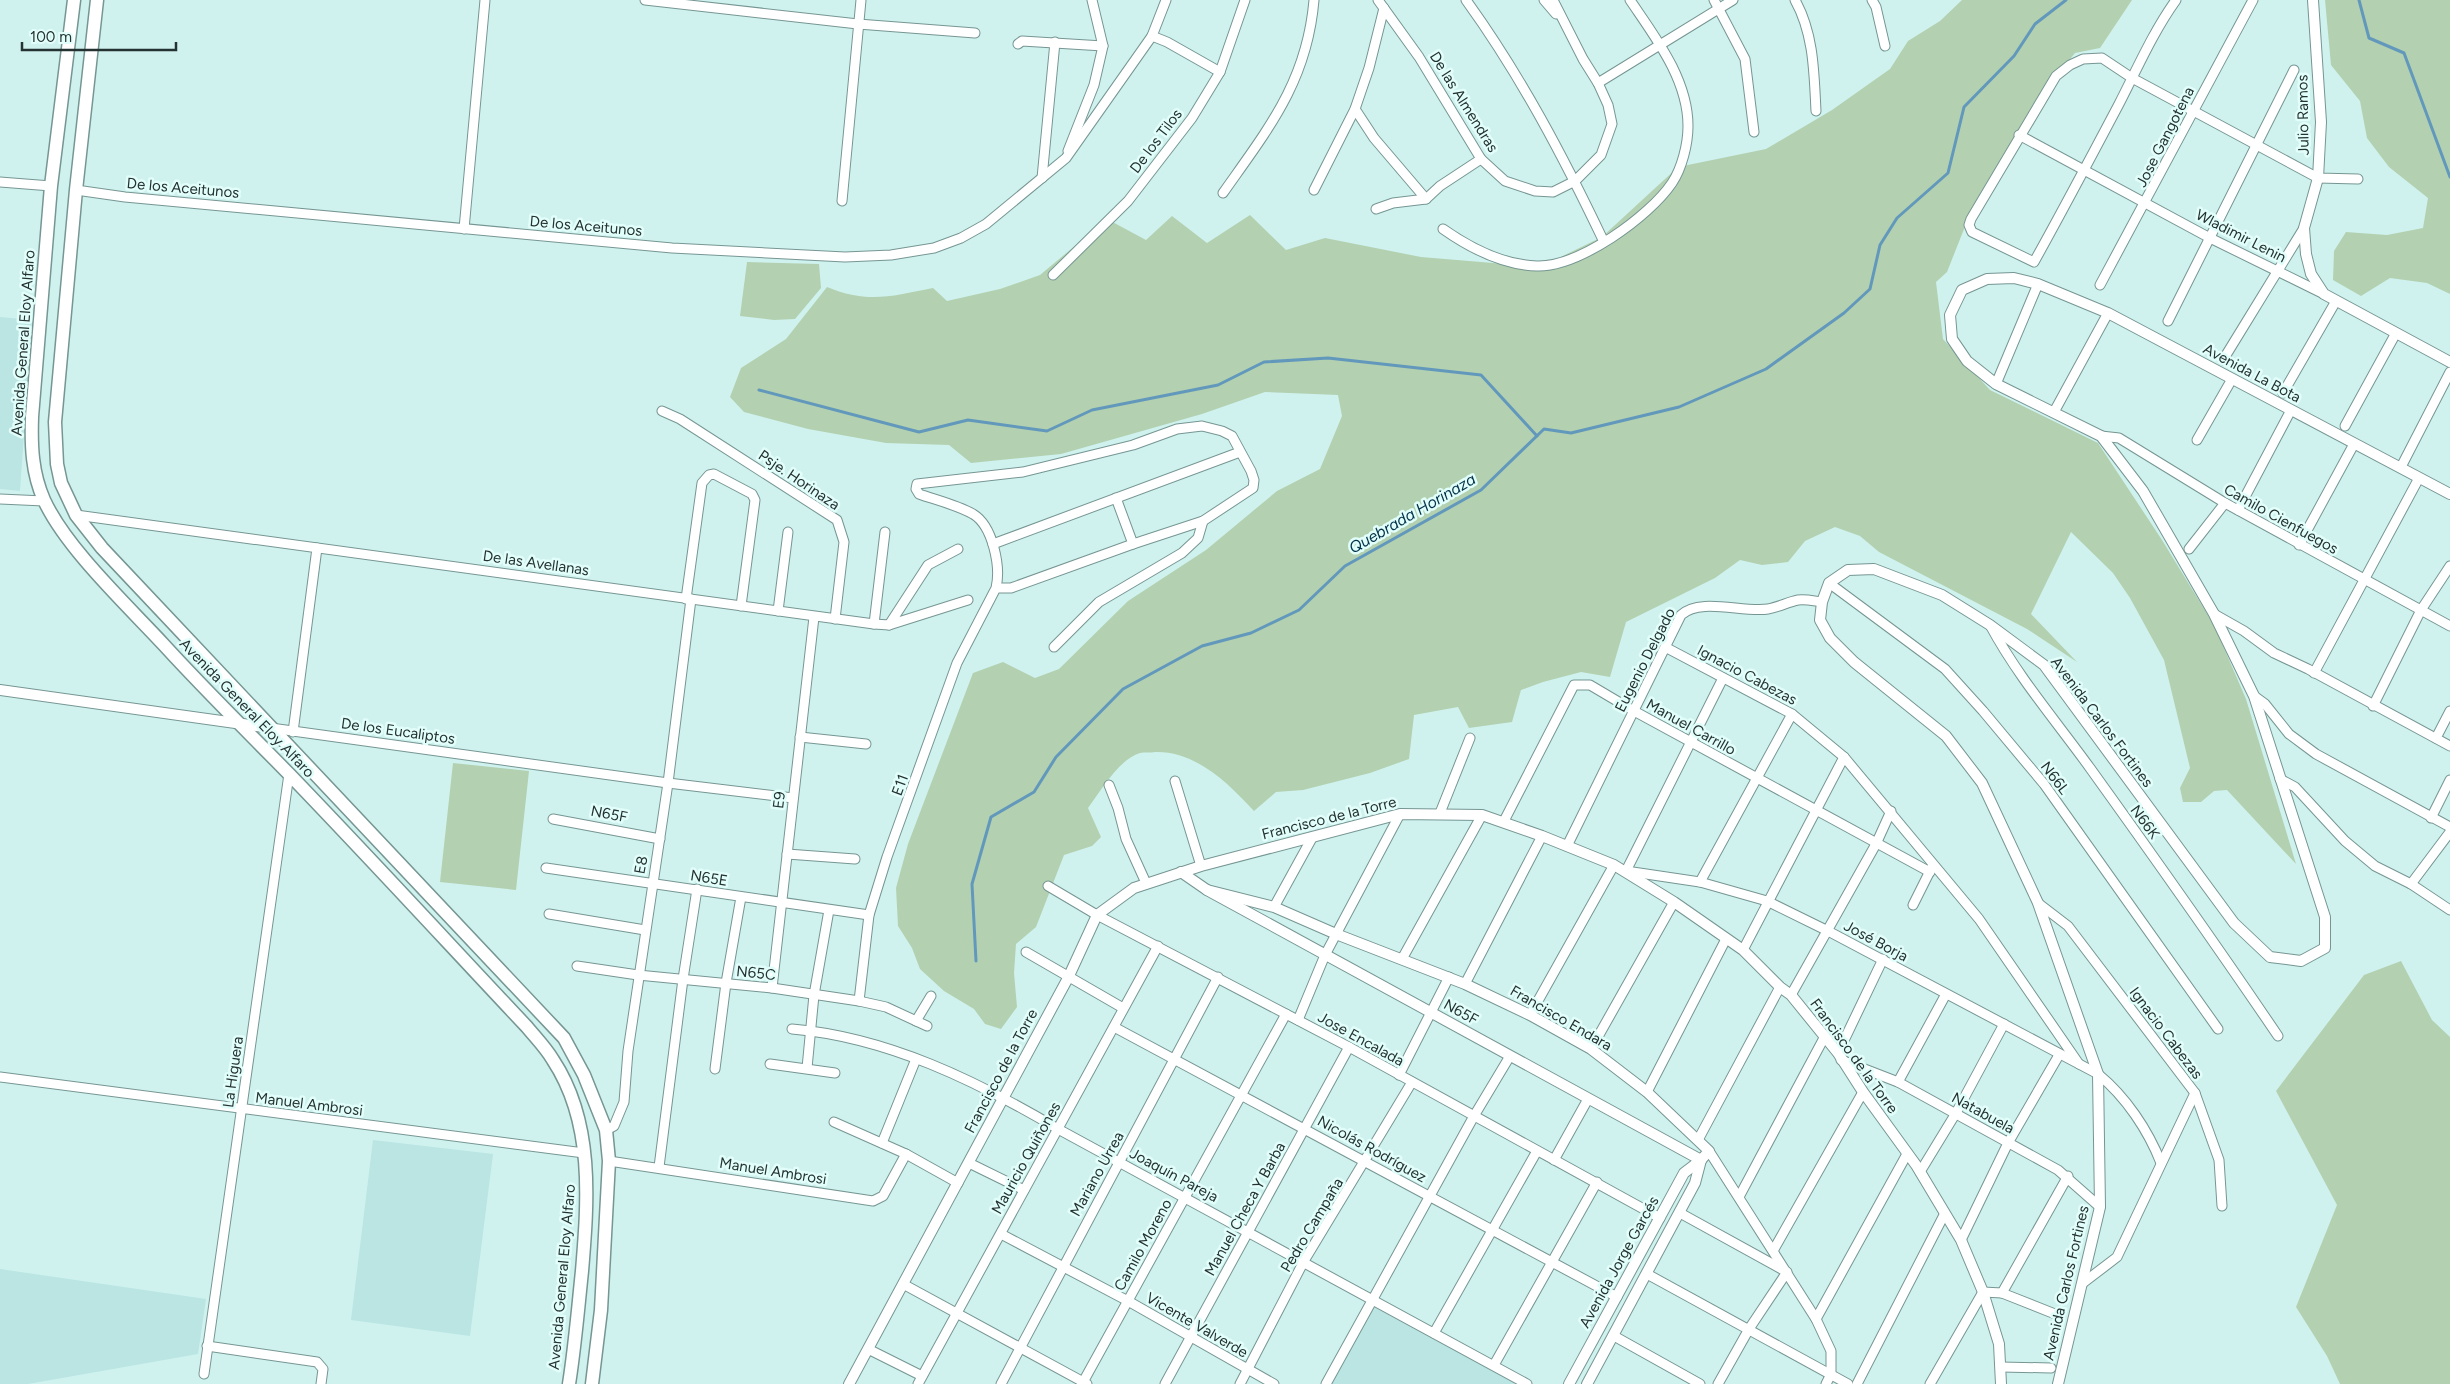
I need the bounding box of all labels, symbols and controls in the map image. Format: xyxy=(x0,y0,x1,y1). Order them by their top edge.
scale bar xyxy=(22,20,176,52)
text: 100 m xyxy=(30,28,72,46)
street label: De las Almendras xyxy=(1426,48,1502,156)
street label: Julio Ramos xyxy=(2293,74,2313,156)
street label: Jose Gangotena xyxy=(2132,84,2198,190)
street label: De los Tilos xyxy=(1126,105,1186,177)
street label: De los Aceitunos xyxy=(126,174,240,202)
street label: Wladimir Lenin xyxy=(2193,206,2289,266)
street label: De los Aceitunos xyxy=(529,212,643,240)
street label: Avenida General Eloy Alfaro xyxy=(8,249,38,437)
street label: Avenida La Bota xyxy=(2200,340,2304,406)
street label: Psje. Horinaza xyxy=(755,446,843,514)
water label: Quebrada Horinaza xyxy=(1345,469,1479,557)
street label: Camilo Cienfuegos xyxy=(2221,480,2341,558)
street label: De las Avellanas xyxy=(482,547,590,579)
street label: Eugenio Delgado xyxy=(1611,605,1679,715)
street label: Avenida General Eloy Alfaro xyxy=(176,635,318,781)
street label: Ignacio Cabezas xyxy=(1694,641,1800,709)
street label: Avenida Carlos Fortines xyxy=(2047,653,2157,791)
street label: Manuel Carrillo xyxy=(1643,695,1739,759)
street label: De los Eucaliptos xyxy=(340,714,456,748)
street label: N66L xyxy=(2037,758,2073,798)
street label: E11 xyxy=(888,772,912,798)
street label: E9 xyxy=(769,790,789,810)
street label: Francisco de la Torre xyxy=(1260,793,1398,843)
street label: N66K xyxy=(2127,801,2164,843)
street label: N65F xyxy=(589,802,629,826)
street label: E8 xyxy=(631,855,651,875)
street label: N65E xyxy=(689,866,729,890)
street label: José Borja xyxy=(1841,917,1911,965)
street label: N65C xyxy=(735,962,777,984)
street label: Francisco Endara xyxy=(1507,982,1615,1054)
street label: Ignacio Cabezas xyxy=(2126,984,2206,1082)
street label: N65F xyxy=(1441,995,1481,1029)
street label: Francisco de la Torre xyxy=(1806,995,1902,1117)
street label: Francisco de la Torre xyxy=(961,1006,1041,1136)
street label: Jose Encalada xyxy=(1315,1008,1407,1070)
street label: La Higuera xyxy=(219,1035,247,1109)
street label: Manuel Ambrosi xyxy=(254,1088,364,1120)
street label: Natabuela xyxy=(1949,1088,2017,1138)
street label: Mauricio Quiñones xyxy=(988,1099,1064,1217)
street label: Nicolás Rodríguez xyxy=(1314,1112,1430,1186)
street label: Mariano Urrea xyxy=(1066,1129,1128,1219)
street label: Manuel Checa Y Barba xyxy=(1201,1139,1289,1279)
street label: Joaquín Pareja xyxy=(1127,1144,1221,1206)
street label: Manuel Ambrosi xyxy=(718,1154,828,1188)
street label: Pedro Campaña xyxy=(1277,1175,1347,1275)
street label: Avenida General Eloy Alfaro xyxy=(545,1183,579,1371)
street label: Avenida Jorge Garcés xyxy=(1575,1193,1663,1331)
street label: Camilo Moreno xyxy=(1110,1196,1176,1294)
street label: Avenida Carlos Fortines xyxy=(2039,1204,2093,1362)
street label: Vicente Valverde xyxy=(1143,1289,1251,1361)

